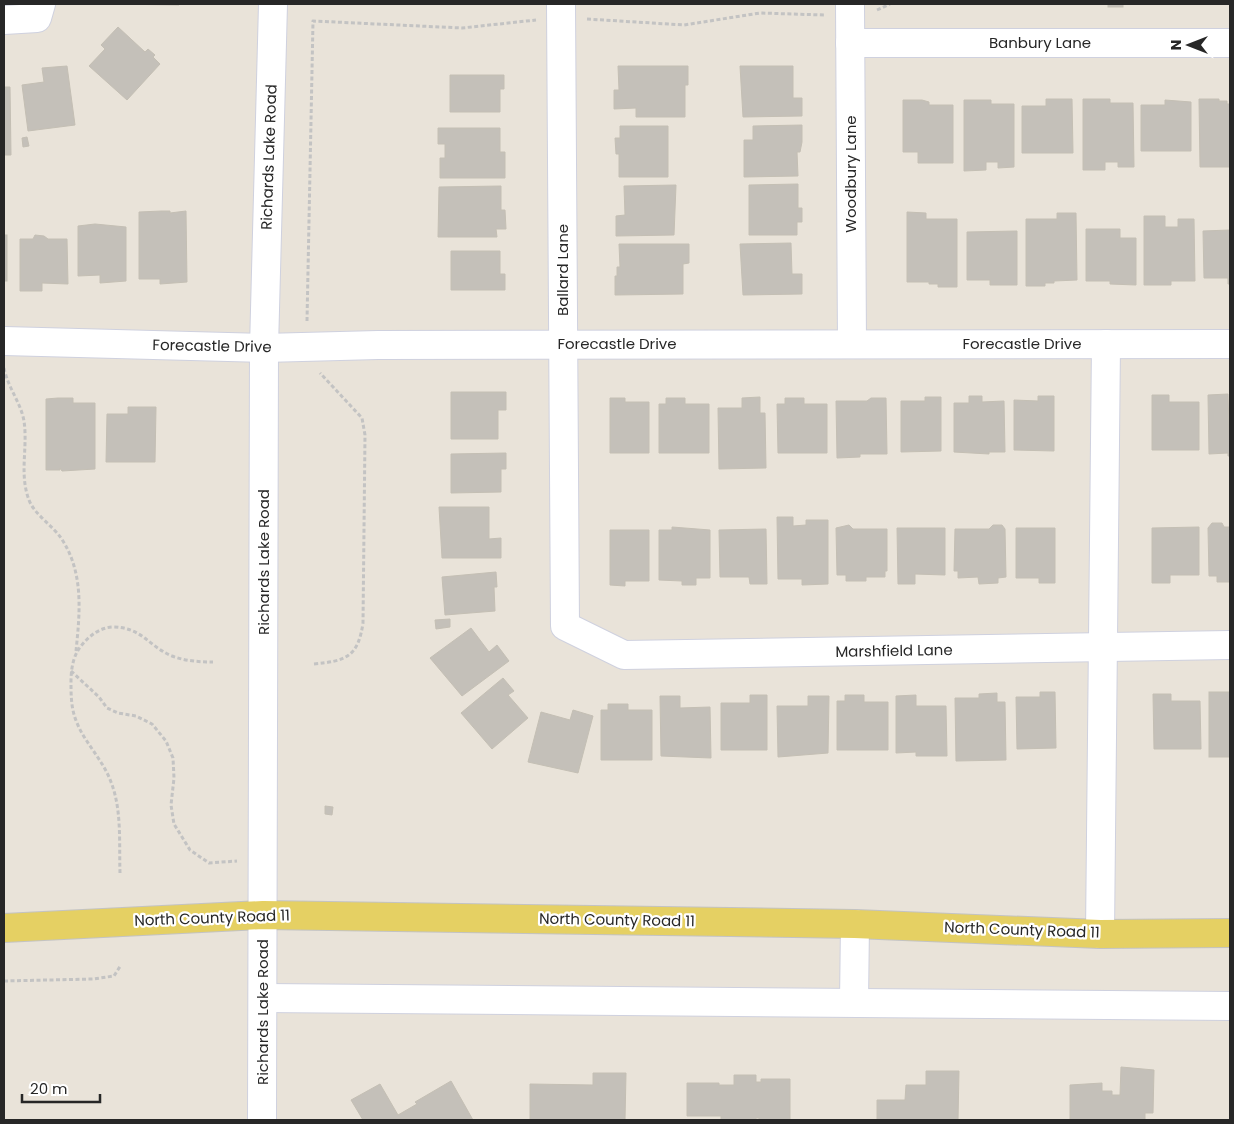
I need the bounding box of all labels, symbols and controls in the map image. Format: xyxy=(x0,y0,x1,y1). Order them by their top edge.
north arrow xyxy=(1164,20,1214,70)
street label: Banbury Lane xyxy=(989,32,1091,53)
text: N xyxy=(1166,40,1186,50)
street label: Richards Lake Road xyxy=(255,84,282,230)
street label: Woodbury Lane xyxy=(840,115,861,233)
street label: Ballard Lane xyxy=(552,224,573,316)
street label: Forecastle Drive xyxy=(557,333,677,354)
street label: Forecastle Drive xyxy=(962,333,1082,354)
street label: Forecastle Drive xyxy=(152,334,272,357)
street label: Richards Lake Road xyxy=(253,489,274,635)
street label: Marshfield Lane xyxy=(835,639,953,662)
street label: North County Road 11 xyxy=(134,904,290,931)
street label: North County Road 11 xyxy=(539,908,695,931)
street label: North County Road 11 xyxy=(944,916,1100,943)
street label: Richards Lake Road xyxy=(252,939,273,1085)
scale bar xyxy=(22,1072,100,1104)
text: 20 m xyxy=(30,1078,68,1099)

